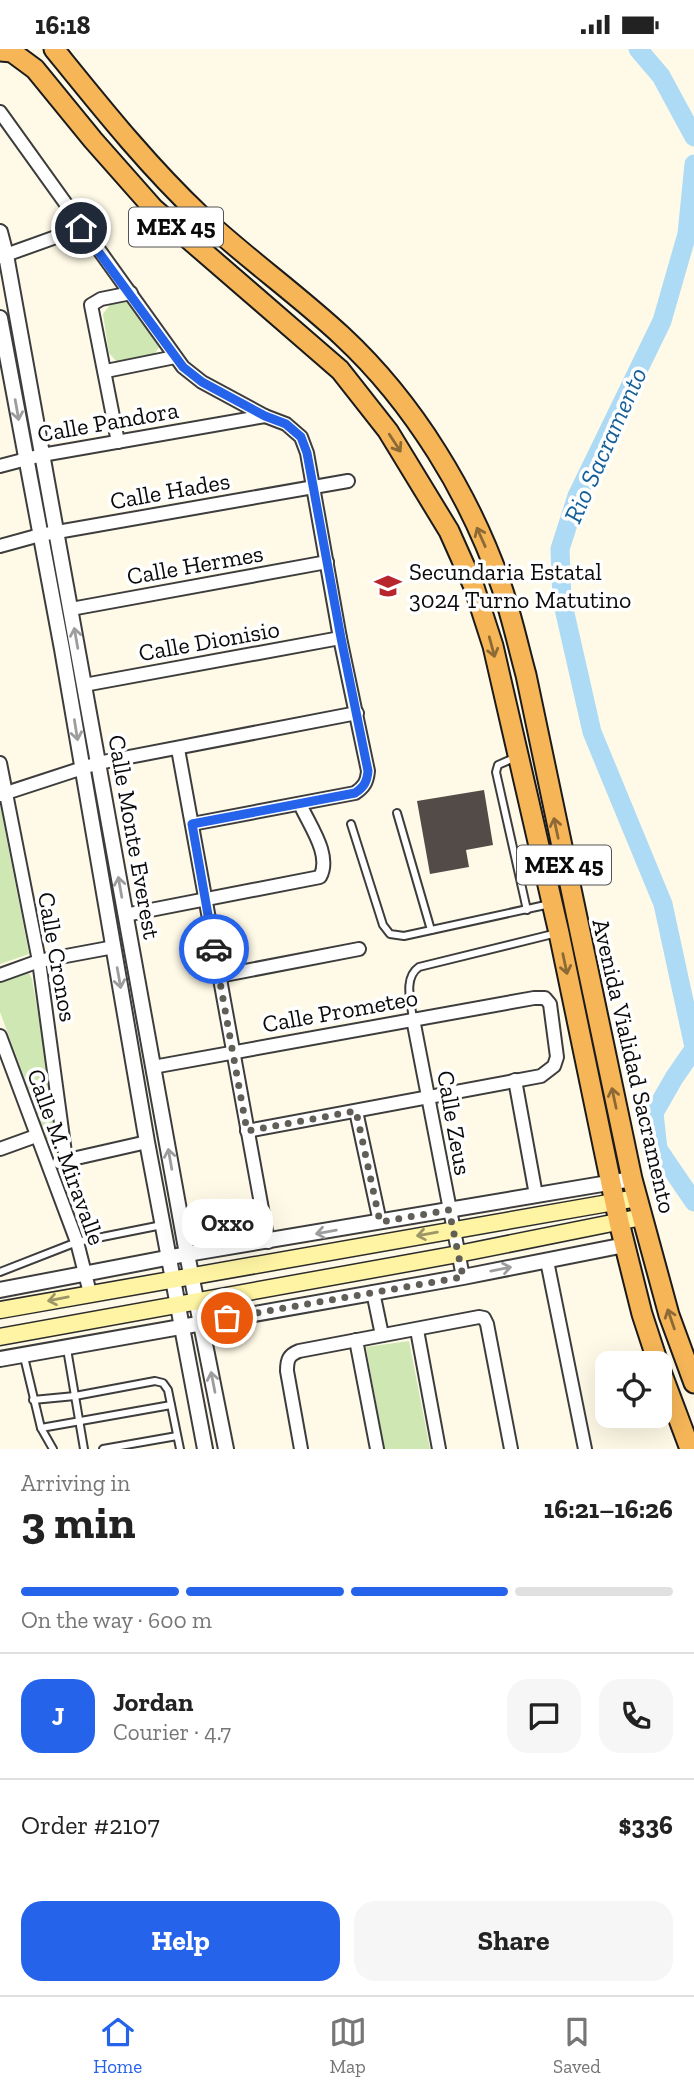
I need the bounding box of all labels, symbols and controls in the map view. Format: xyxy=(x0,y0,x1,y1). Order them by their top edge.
text: 16:18 xyxy=(35,9,90,41)
pin xyxy=(51,198,111,258)
road number: MEX 45 xyxy=(129,207,223,246)
icon: home xyxy=(62,209,100,247)
water label: Rio Sacramento xyxy=(556,362,654,528)
street label: Calle Pandora xyxy=(35,395,181,448)
one-way arrow xyxy=(11,398,24,421)
one-way arrow xyxy=(389,432,403,452)
street label: Calle Hades xyxy=(108,466,232,515)
one-way arrow xyxy=(474,527,487,549)
street label: Calle Hermes xyxy=(124,538,265,591)
place label: Secundaria Estatal 3024 Turno Matutino xyxy=(409,557,631,614)
school or university icon: Secundaria Estatal 3024 Turno Matutino xyxy=(373,571,403,601)
street label: Calle Dionisio xyxy=(136,614,282,667)
one-way arrow xyxy=(69,628,82,650)
one-way arrow xyxy=(486,635,499,658)
one-way arrow xyxy=(70,718,83,741)
street label: Calle Monte Everest xyxy=(102,733,167,941)
one-way arrow xyxy=(549,817,563,840)
road number: MEX 45 xyxy=(517,845,611,885)
one-way arrow xyxy=(113,876,126,899)
street label: Calle Cronos xyxy=(32,890,83,1024)
courier xyxy=(179,914,249,984)
street label: Avenida Vialidad Sacramento xyxy=(586,916,683,1216)
icon: car xyxy=(195,930,233,968)
one-way arrow xyxy=(559,952,573,975)
one-way arrow xyxy=(113,966,126,989)
street label: Calle Prometeo xyxy=(260,983,420,1038)
street label: Calle M. Miravalle xyxy=(21,1065,112,1249)
street label: Calle Zeus xyxy=(431,1068,478,1177)
one-way arrow xyxy=(606,1087,620,1110)
one-way arrow xyxy=(163,1148,176,1171)
callout: Oxxo xyxy=(182,1199,272,1248)
text: Oxxo xyxy=(201,1209,254,1237)
one-way arrow xyxy=(315,1226,338,1239)
one-way arrow xyxy=(416,1228,439,1241)
one-way arrow xyxy=(489,1262,512,1276)
pin xyxy=(197,1288,257,1348)
one-way arrow xyxy=(47,1293,70,1306)
icon: bag xyxy=(208,1299,246,1337)
one-way arrow xyxy=(664,1308,676,1330)
map controls xyxy=(595,1351,672,1428)
button: locate xyxy=(595,1351,672,1428)
one-way arrow xyxy=(206,1371,219,1394)
text: Arriving in xyxy=(21,1469,130,1497)
text: 16:21–16:26 xyxy=(544,1493,673,1525)
text: 3 min xyxy=(21,1495,135,1550)
text: On the way · 600 m xyxy=(21,1606,212,1634)
button: chat xyxy=(507,1679,581,1753)
button: phone xyxy=(599,1679,673,1753)
text: Jordan xyxy=(113,1686,193,1718)
text: J xyxy=(52,1700,64,1732)
text: Courier · 4.7 xyxy=(113,1718,231,1746)
text: Order #2107 xyxy=(21,1809,160,1841)
text: $336 xyxy=(619,1809,673,1841)
button: Help xyxy=(21,1901,340,1981)
button: Share xyxy=(354,1901,673,1981)
tab: Home xyxy=(93,2013,142,2078)
tab: Map xyxy=(329,2013,367,2078)
tab: Saved xyxy=(553,2013,601,2078)

